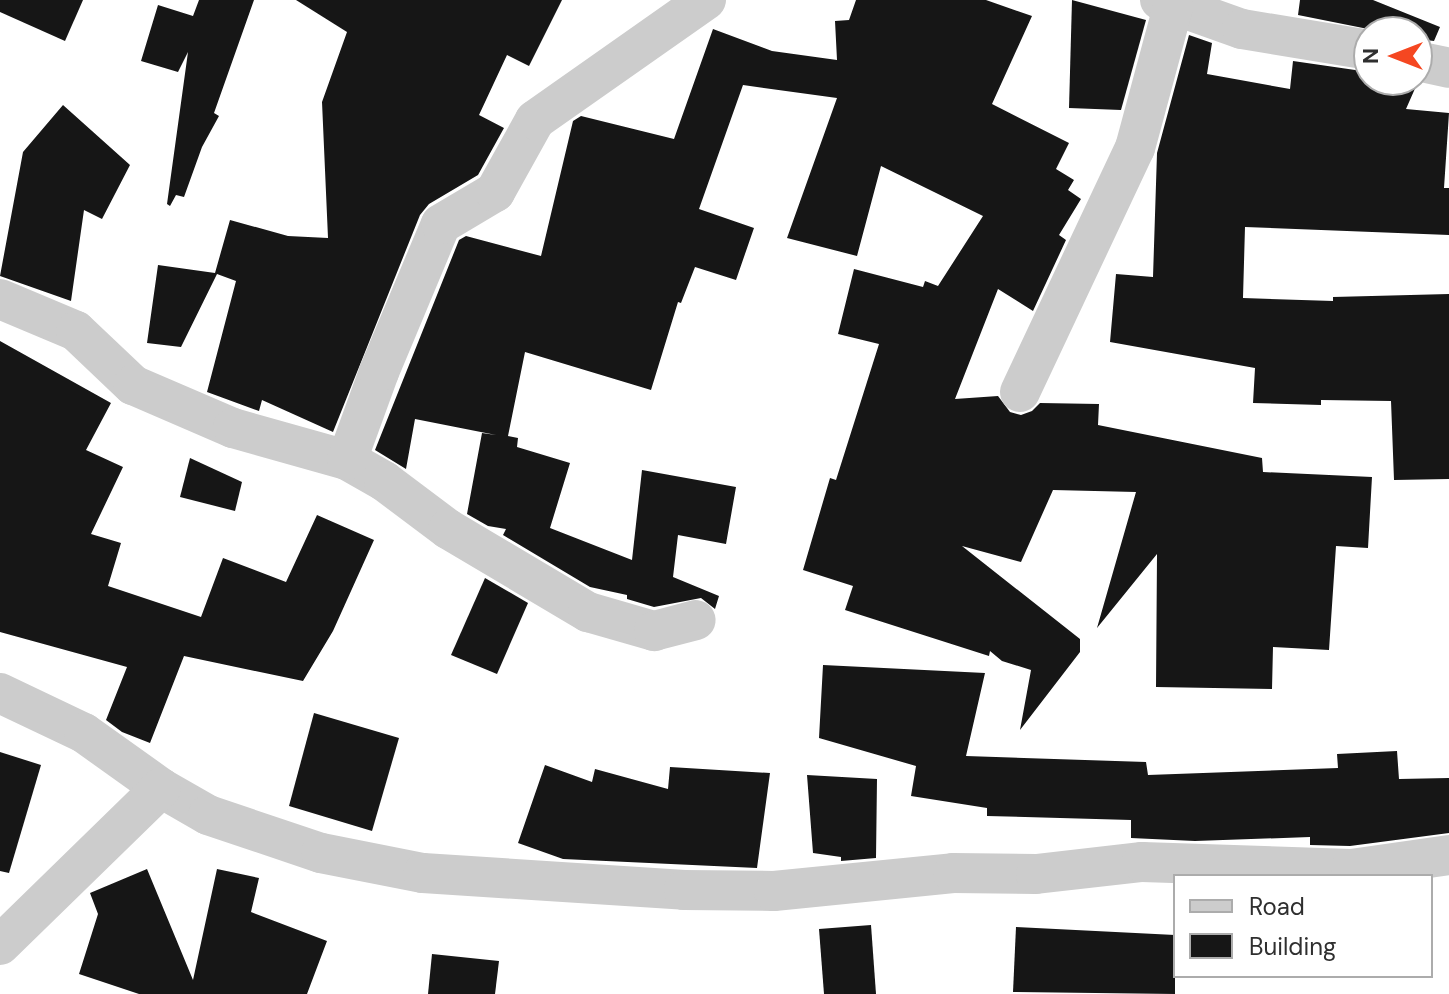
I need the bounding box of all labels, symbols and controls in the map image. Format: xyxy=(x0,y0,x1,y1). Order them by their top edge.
north arrow xyxy=(1353,16,1433,96)
text: N xyxy=(1356,48,1385,64)
legend xyxy=(1173,874,1433,978)
text: Road xyxy=(1249,891,1305,922)
text: Building xyxy=(1249,931,1336,962)

